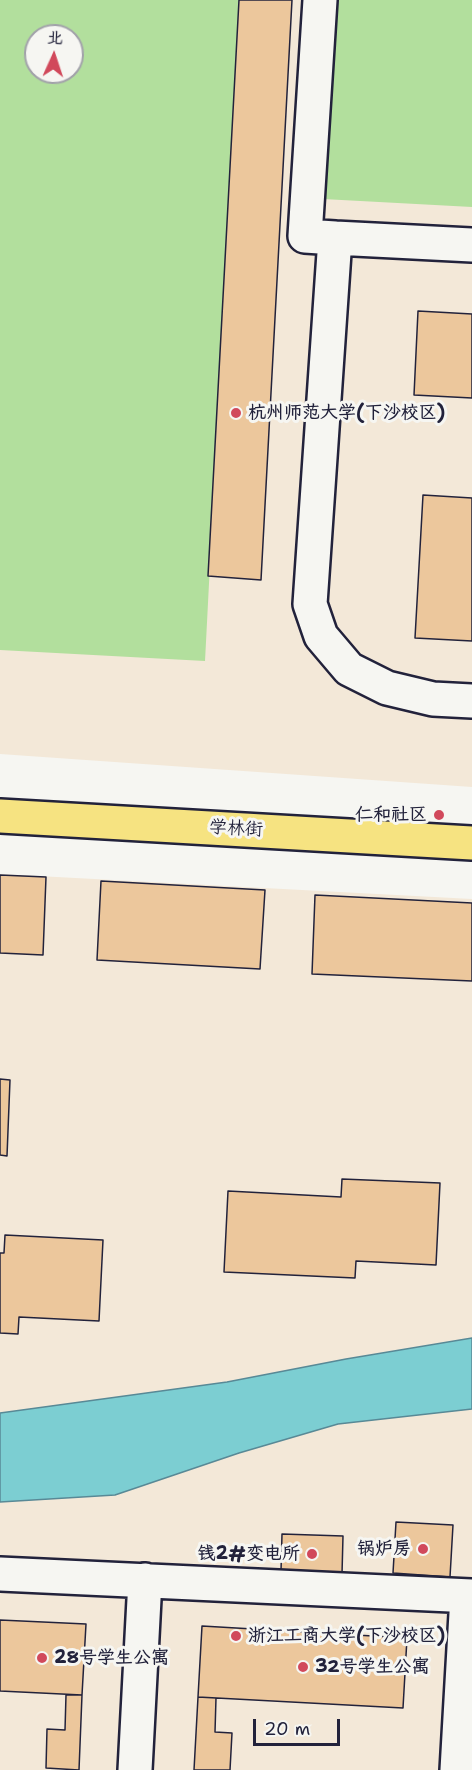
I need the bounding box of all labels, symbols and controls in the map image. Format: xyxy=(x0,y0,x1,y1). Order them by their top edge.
north arrow xyxy=(24,24,84,84)
text: 北 xyxy=(46,27,63,48)
place label: 杭州师范大学(下沙校区) xyxy=(248,402,445,424)
marker: 杭州师范大学(下沙校区) xyxy=(229,406,243,420)
place label: 仁和社区 xyxy=(355,804,427,826)
marker: 仁和社区 xyxy=(432,808,446,822)
street label: 学林街 xyxy=(208,817,264,841)
place label: 锅炉房 xyxy=(357,1538,411,1560)
marker: 锅炉房 xyxy=(416,1542,430,1556)
place label: 钱2#变电所 xyxy=(198,1543,300,1565)
marker: 钱2#变电所 xyxy=(305,1547,319,1561)
place label: 浙江工商大学(下沙校区) xyxy=(248,1625,445,1647)
marker: 浙江工商大学(下沙校区) xyxy=(229,1629,243,1643)
place label: 28号学生公寓 xyxy=(54,1647,169,1669)
marker: 28号学生公寓 xyxy=(35,1651,49,1665)
place label: 32号学生公寓 xyxy=(315,1656,430,1678)
marker: 32号学生公寓 xyxy=(296,1660,310,1674)
scale bar xyxy=(256,1707,343,1745)
text: 20 m xyxy=(264,1717,310,1741)

